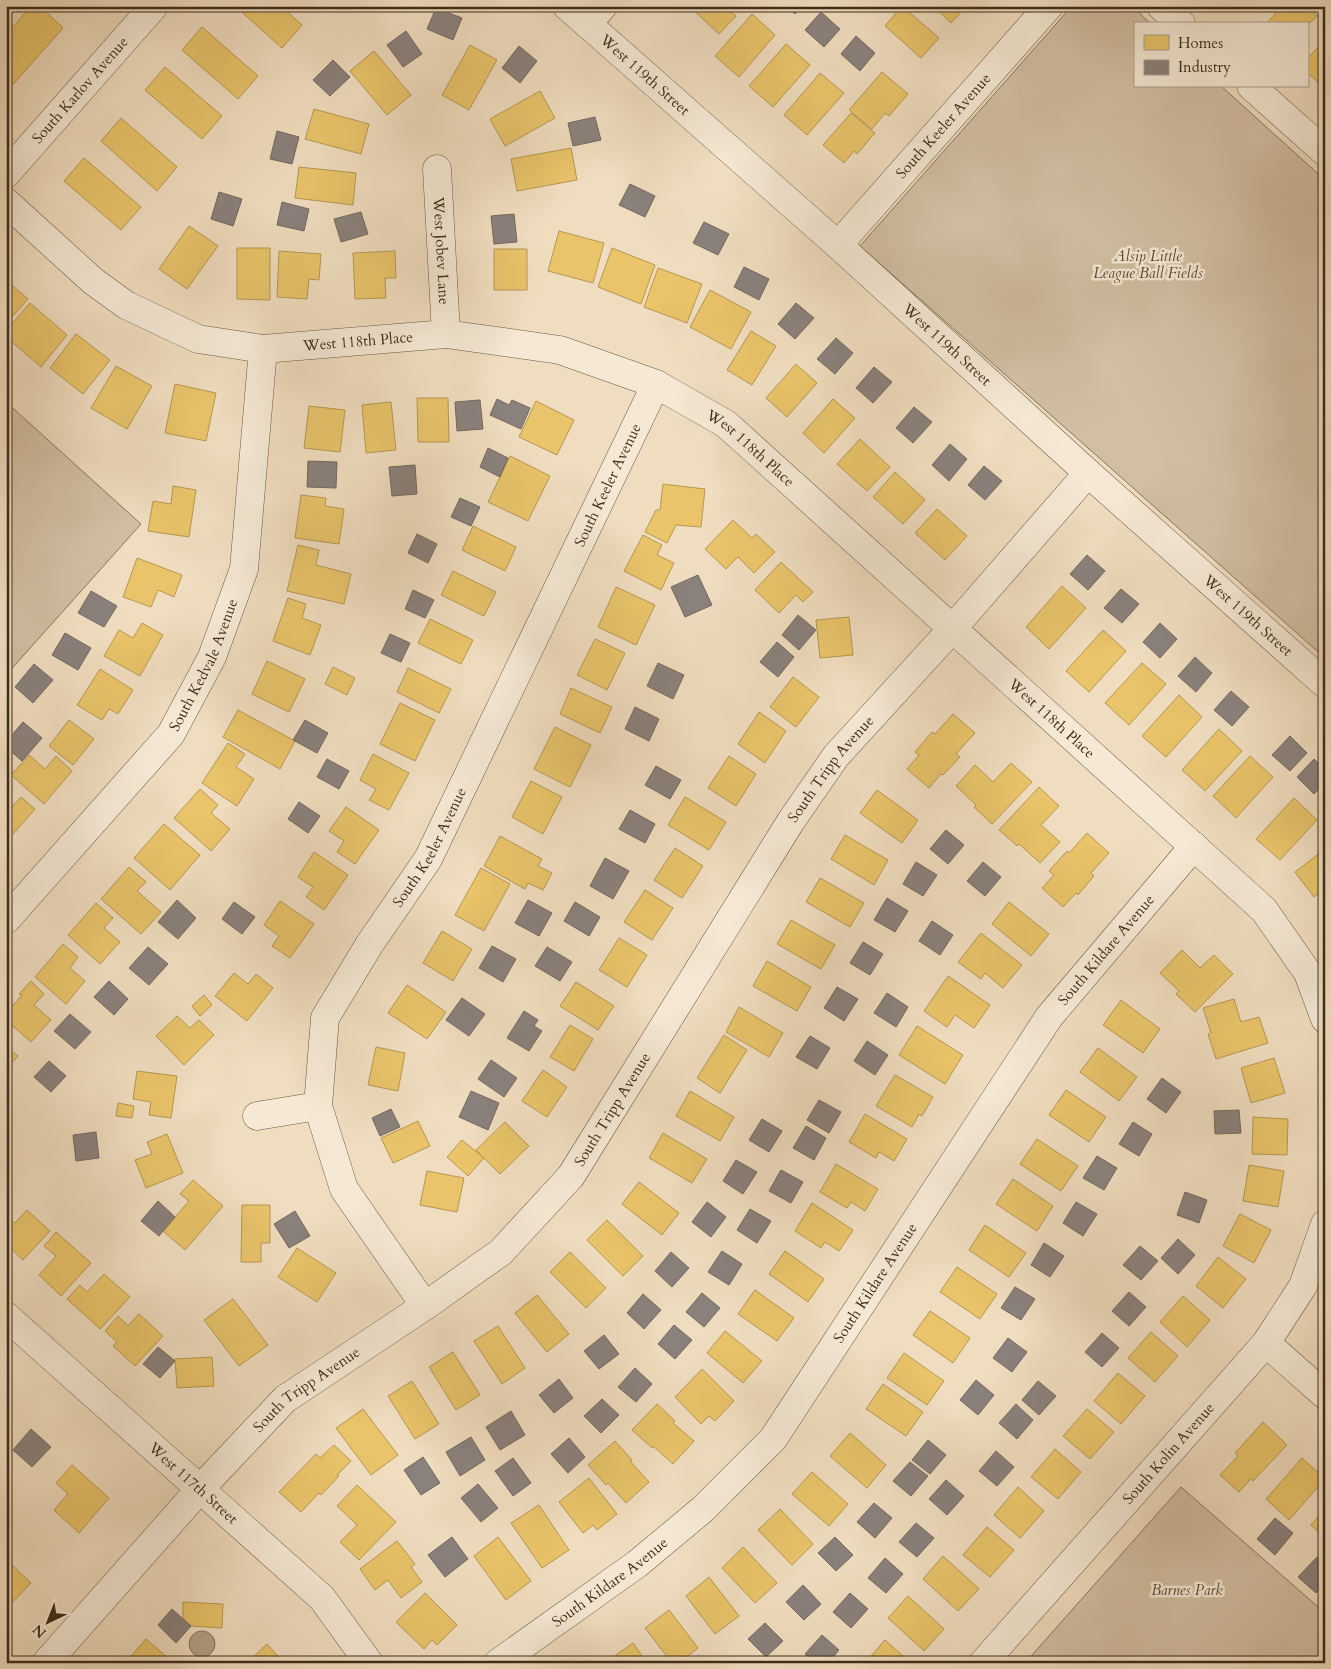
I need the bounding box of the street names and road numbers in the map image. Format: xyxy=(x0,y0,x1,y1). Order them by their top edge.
street label: West 119th Street xyxy=(595,29,694,120)
street label: South Karlov Avenue xyxy=(28,32,133,148)
street label: South Keeler Avenue xyxy=(891,69,995,183)
street label: West Jobev Lane xyxy=(428,196,454,305)
street label: West 119th Street xyxy=(898,298,996,390)
street label: West 118th Place xyxy=(301,327,414,356)
street label: West 118th Place xyxy=(702,404,799,491)
street label: South Keeler Avenue xyxy=(569,420,646,550)
street label: West 119th Street xyxy=(1198,570,1297,661)
street label: South Kedvale Avenue xyxy=(164,596,242,735)
street label: West 118th Place xyxy=(1004,673,1100,763)
street label: South Tripp Avenue xyxy=(783,711,878,826)
street label: South Keeler Avenue xyxy=(388,784,471,911)
street label: South Kildare Avenue xyxy=(1053,890,1159,1009)
street label: South Tripp Avenue xyxy=(569,1049,655,1170)
street label: South Kildare Avenue xyxy=(828,1219,922,1347)
street label: South Tripp Avenue xyxy=(249,1342,364,1437)
street label: South Kolin Avenue xyxy=(1118,1398,1219,1508)
street label: West 117th Street xyxy=(144,1437,242,1529)
street label: South Kildare Avenue xyxy=(548,1532,672,1632)

